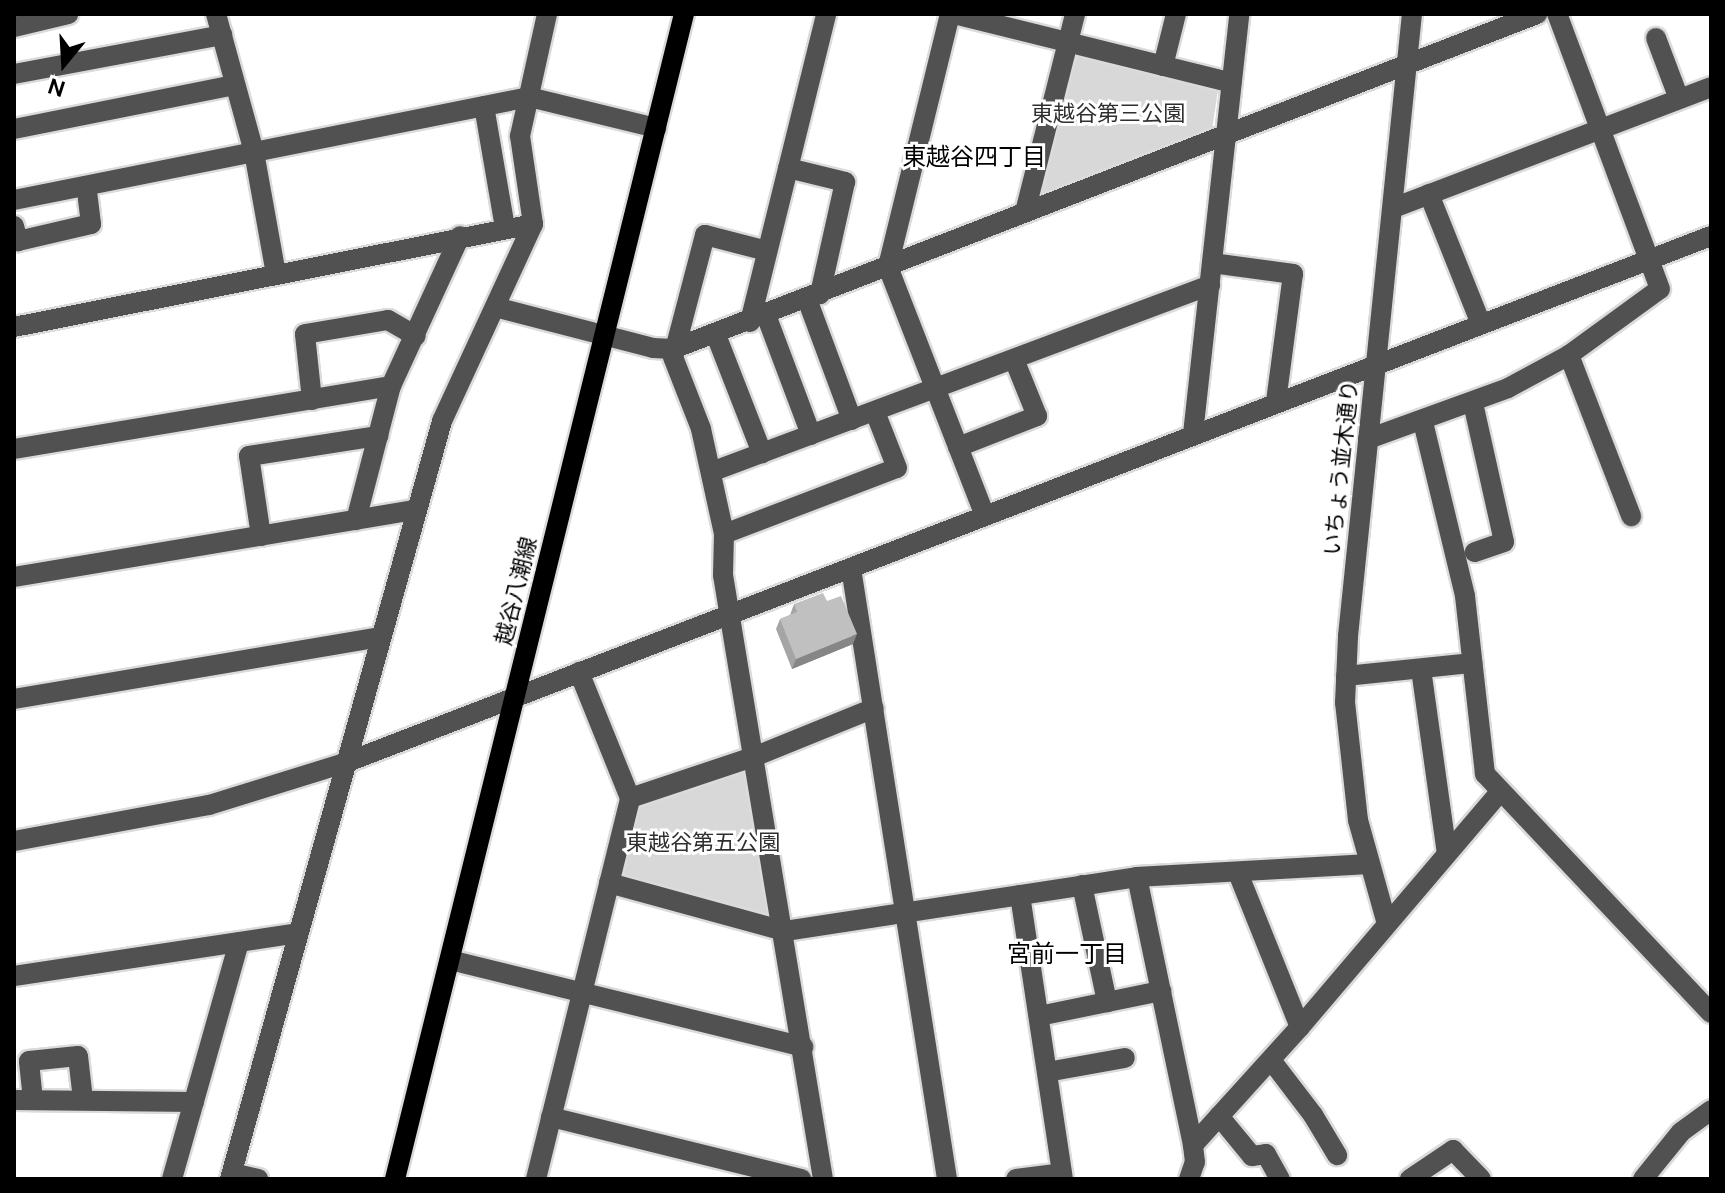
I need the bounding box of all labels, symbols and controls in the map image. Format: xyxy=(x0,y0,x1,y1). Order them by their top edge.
north arrow xyxy=(24,24,104,104)
text: N xyxy=(44,71,69,104)
park label: 東越谷第三公園 xyxy=(1031,101,1185,127)
district label: 東越谷四丁目 xyxy=(902,143,1046,171)
street label: いちょう並木通り xyxy=(1319,379,1363,557)
street label: 越谷八潮線 xyxy=(490,534,542,648)
park label: 東越谷第五公園 xyxy=(626,830,780,856)
district label: 宮前一丁目 xyxy=(1007,940,1127,968)

